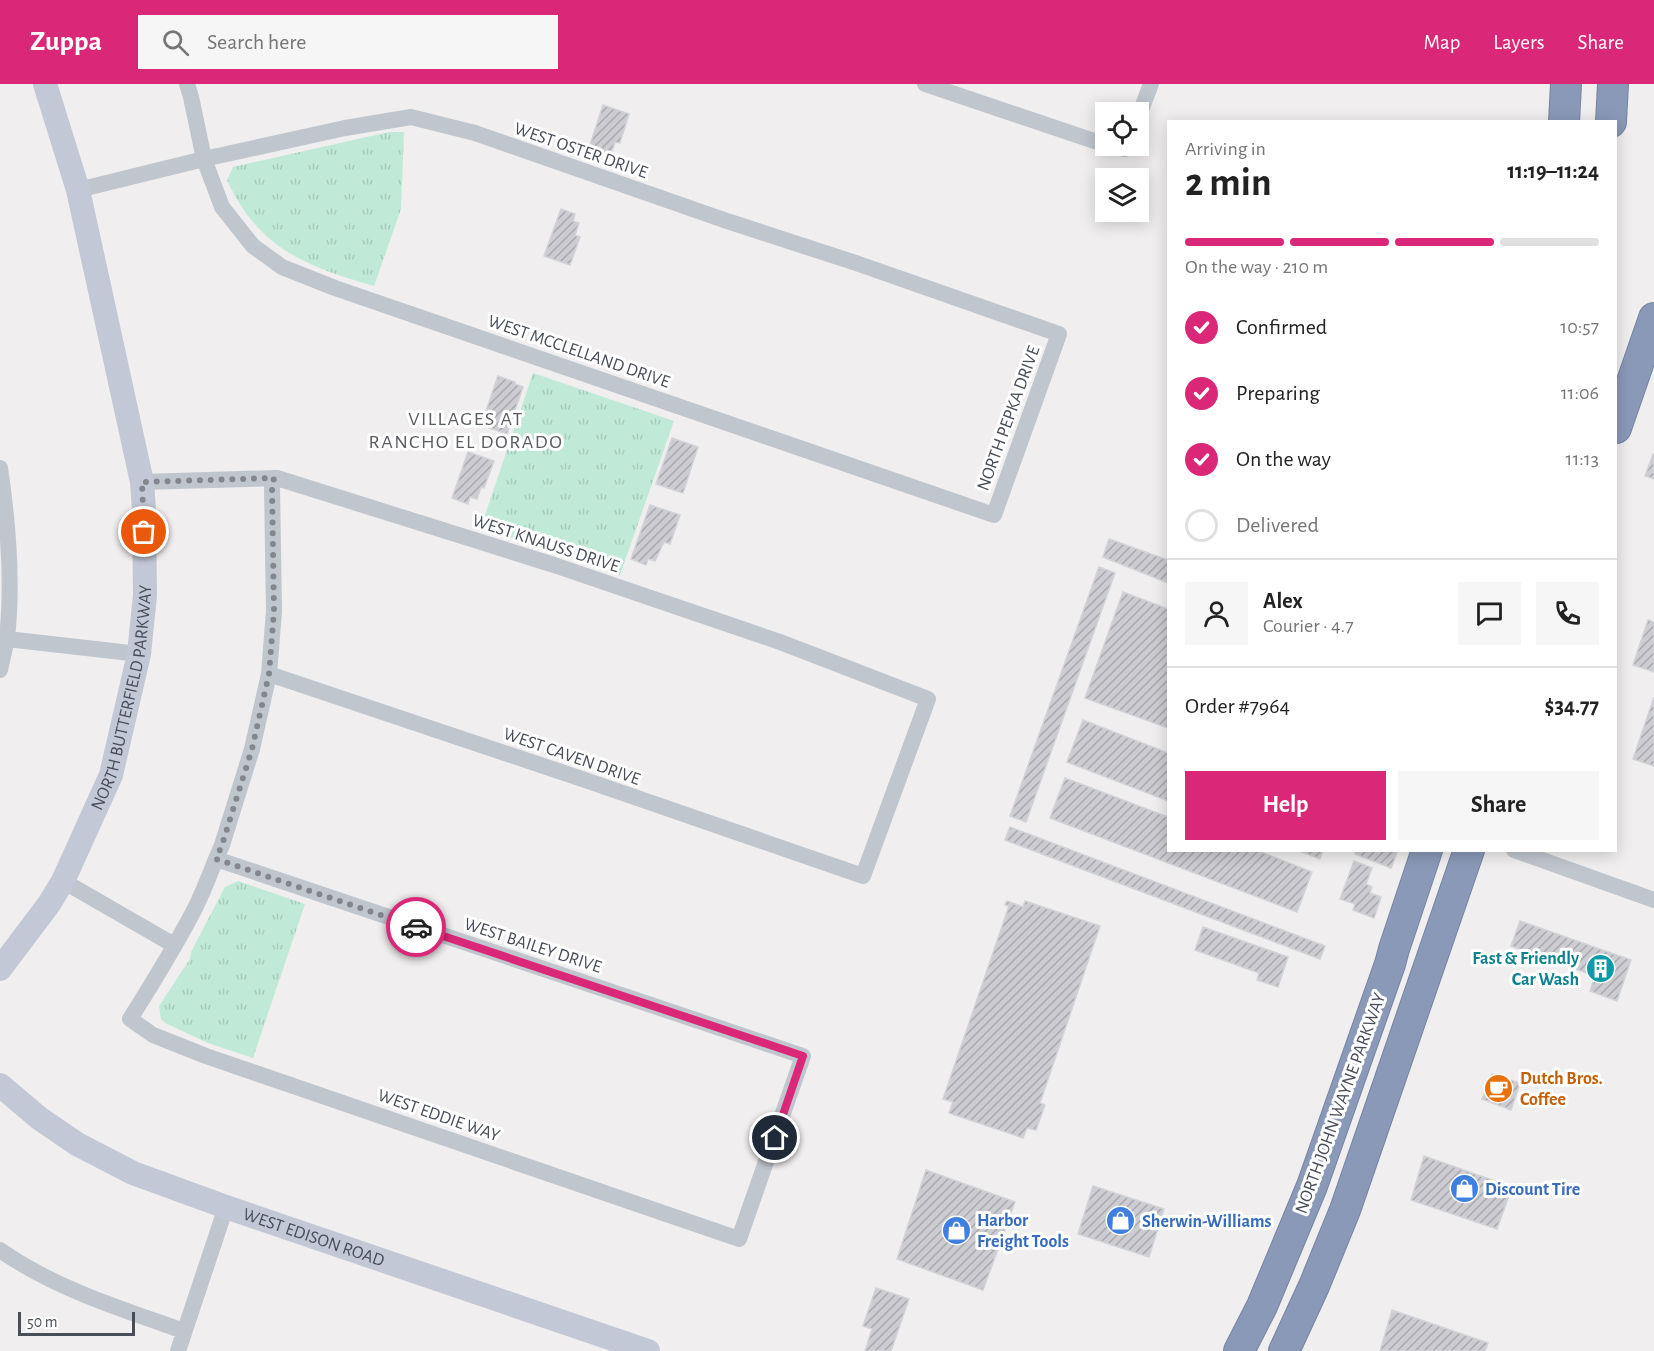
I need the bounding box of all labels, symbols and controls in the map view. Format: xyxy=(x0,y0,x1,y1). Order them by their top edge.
search box xyxy=(138,15,558,69)
icon: search xyxy=(159,26,192,59)
text: Zuppa xyxy=(30,28,102,56)
text: Search here xyxy=(207,31,307,53)
text: Map xyxy=(1424,32,1460,53)
text: Layers xyxy=(1493,32,1544,53)
text: Share xyxy=(1577,32,1624,53)
map controls xyxy=(1095,102,1149,222)
button: locate xyxy=(1095,102,1149,156)
street label: WEST OSTER DRIVE xyxy=(512,120,650,182)
text: Arriving in xyxy=(1185,139,1266,159)
text: 11:19–11:24 xyxy=(1507,160,1599,182)
text: 2 min xyxy=(1185,164,1272,203)
button: layers xyxy=(1095,168,1149,222)
text: On the way · 210 m xyxy=(1185,257,1328,277)
icon: check xyxy=(1185,311,1218,344)
street label: WEST MCCLELLAND DRIVE xyxy=(485,312,672,392)
text: Confirmed xyxy=(1236,316,1327,338)
text: 10:57 xyxy=(1560,317,1599,337)
street label: NORTH PEPKA DRIVE xyxy=(974,343,1044,493)
icon: check xyxy=(1185,377,1218,410)
text: Preparing xyxy=(1236,382,1320,404)
text: 11:06 xyxy=(1561,383,1599,403)
district label: VILLAGES AT RANCHO EL DORADO xyxy=(369,409,563,452)
icon: check xyxy=(1185,443,1218,476)
text: On the way xyxy=(1236,448,1331,470)
text: 11:13 xyxy=(1566,449,1599,469)
pin xyxy=(118,506,169,557)
street label: WEST KNAUSS DRIVE xyxy=(470,512,622,576)
text: Delivered xyxy=(1236,514,1319,536)
icon: bag xyxy=(127,515,160,548)
button: person xyxy=(1185,582,1248,645)
button: chat xyxy=(1458,582,1521,645)
button: phone xyxy=(1536,582,1599,645)
street label: NORTH BUTTERFIELD PARKWAY xyxy=(88,584,155,813)
text: Alex xyxy=(1263,590,1303,612)
text: Courier · 4.7 xyxy=(1263,616,1354,636)
text: Order #7964 xyxy=(1185,695,1290,717)
text: $34.77 xyxy=(1545,695,1599,717)
street label: WEST CAVEN DRIVE xyxy=(501,725,643,789)
button: Help xyxy=(1185,771,1386,840)
button: Share xyxy=(1398,771,1599,840)
courier xyxy=(386,897,446,957)
icon: car xyxy=(400,911,433,944)
street label: WEST BAILEY DRIVE xyxy=(462,915,604,977)
place label: Fast & Friendly Car Wash xyxy=(1472,950,1580,989)
building icon: Fast & Friendly Car Wash xyxy=(1584,952,1616,984)
street label: NORTH JOHN WAYNE PARKWAY xyxy=(1293,990,1389,1216)
place label: Dutch Bros. Coffee xyxy=(1520,1070,1603,1109)
cafe icon: Dutch Bros. Coffee xyxy=(1483,1072,1515,1104)
street label: WEST EDDIE WAY xyxy=(375,1087,503,1145)
pin xyxy=(749,1112,800,1163)
icon: home xyxy=(758,1121,791,1154)
shop icon: Discount Tire xyxy=(1448,1173,1480,1205)
place label: Discount Tire xyxy=(1485,1181,1580,1199)
street label: WEST EDISON ROAD xyxy=(240,1205,387,1270)
shop icon: Sherwin-Williams xyxy=(1105,1205,1137,1237)
place label: Harbor Freight Tools xyxy=(977,1212,1069,1251)
place label: Sherwin-Williams xyxy=(1142,1213,1271,1231)
shop icon: Harbor Freight Tools xyxy=(940,1214,972,1246)
scale bar xyxy=(18,1309,135,1336)
text: 50 m xyxy=(27,1314,58,1330)

